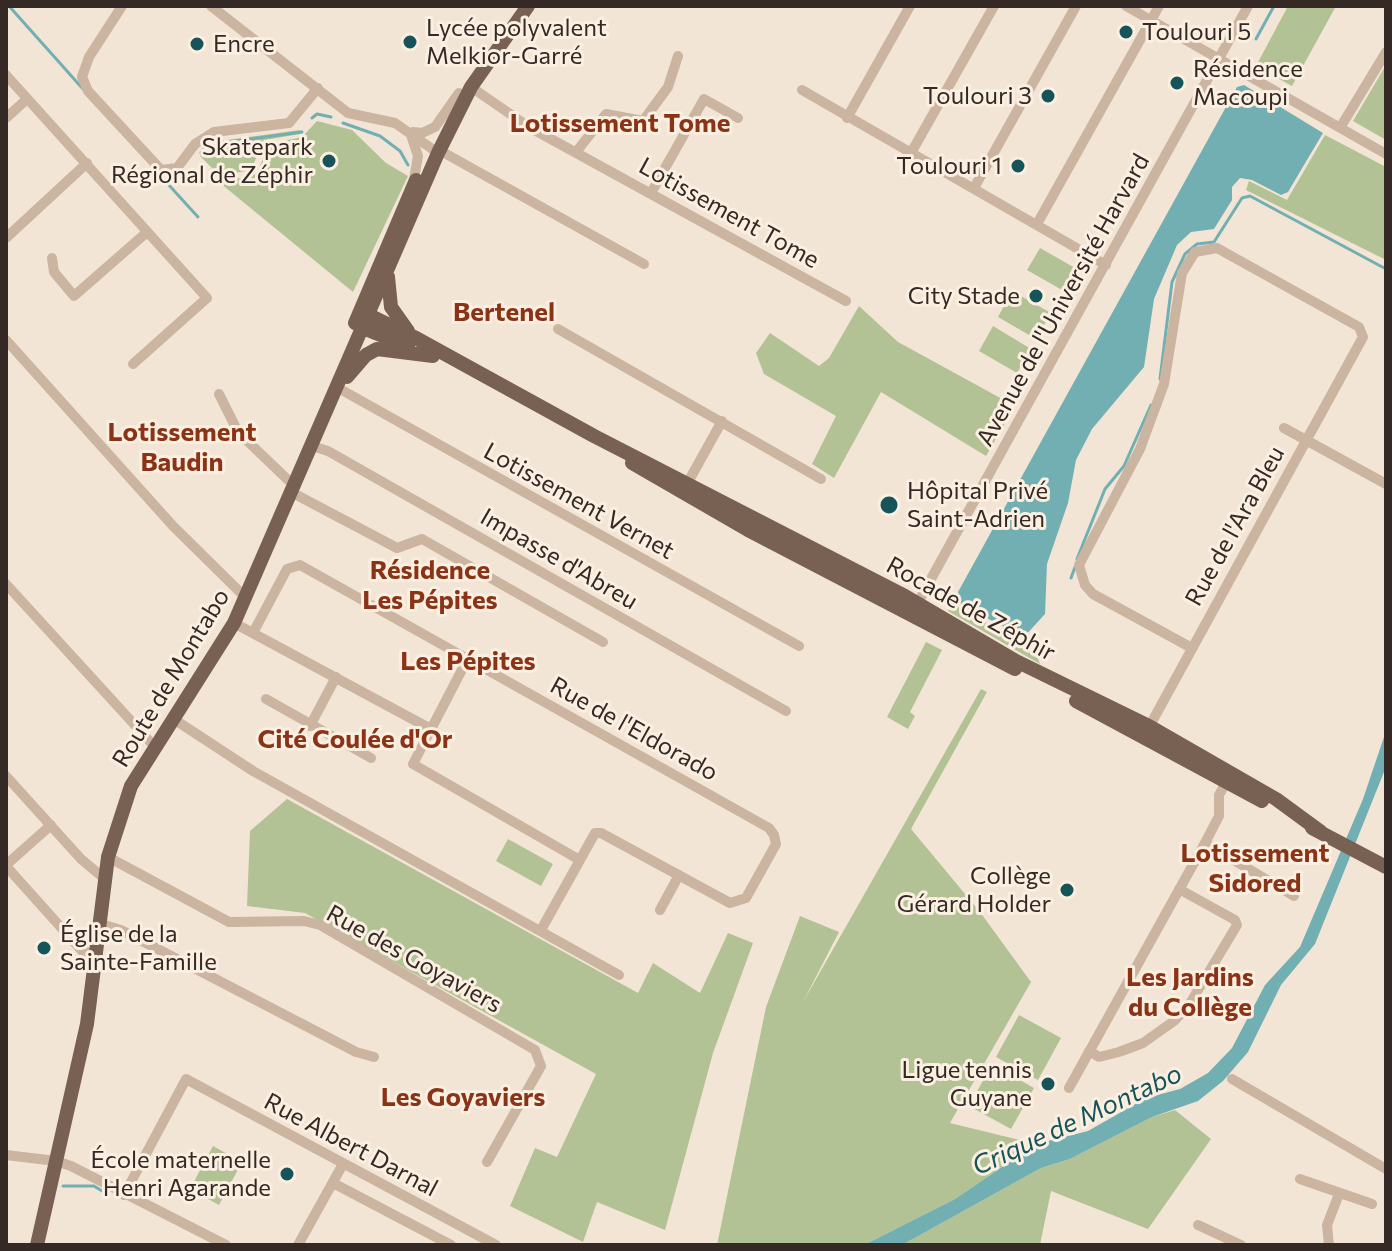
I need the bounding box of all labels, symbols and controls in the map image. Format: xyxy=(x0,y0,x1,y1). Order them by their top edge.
place label: Lycée polyvalent Melkior-Garré xyxy=(426,14,607,70)
place label: Toulouri 5 xyxy=(1142,18,1251,46)
marker: Toulouri 5 xyxy=(1117,23,1135,41)
place label: Encre xyxy=(213,30,275,58)
marker: Lycée polyvalent Melkior-Garré xyxy=(401,33,419,51)
marker: Encre xyxy=(188,35,206,53)
place label: Résidence Macoupi xyxy=(1193,55,1303,111)
marker: Résidence Macoupi xyxy=(1168,74,1186,92)
place label: Toulouri 3 xyxy=(923,82,1032,110)
marker: Toulouri 3 xyxy=(1039,87,1057,105)
district label: Lotissement Tome xyxy=(510,107,730,139)
place label: Skatepark Régional de Zéphir xyxy=(111,133,313,189)
street label: Avenue de l'Université Harvard xyxy=(971,149,1155,451)
marker: Skatepark Régional de Zéphir xyxy=(320,152,338,170)
street label: Lotissement Tome xyxy=(634,152,824,274)
place label: Toulouri 1 xyxy=(896,152,1002,180)
marker: Toulouri 1 xyxy=(1009,157,1027,175)
place label: City Stade xyxy=(908,282,1020,310)
marker: City Stade xyxy=(1027,287,1045,305)
district label: Bertenel xyxy=(453,296,555,328)
district label: Lotissement Baudin xyxy=(108,416,256,478)
street label: Lotissement Vernet xyxy=(479,437,679,565)
street label: Rue de l'Ara Bleu xyxy=(1179,441,1291,611)
place label: Hôpital Privé Saint-Adrien xyxy=(907,477,1048,533)
marker: Hôpital Privé Saint-Adrien xyxy=(878,494,900,516)
street label: Impasse d'Abreu xyxy=(475,502,643,616)
street label: Rocade de Zéphir xyxy=(881,551,1061,667)
district label: Résidence Les Pépites xyxy=(362,554,498,616)
street label: Route de Montabo xyxy=(106,584,236,772)
district label: Les Pépites xyxy=(400,645,536,677)
street label: Rue de l'Eldorado xyxy=(545,671,723,787)
district label: Cité Coulée d'Or xyxy=(257,723,453,755)
district label: Lotissement Sidored xyxy=(1181,837,1329,898)
place label: Collège Gérard Holder xyxy=(897,862,1051,918)
marker: Collège Gérard Holder xyxy=(1058,881,1076,899)
street label: Rue des Goyaviers xyxy=(321,899,507,1019)
place label: Église de la Sainte-Famille xyxy=(60,920,217,976)
marker: Église de la Sainte-Famille xyxy=(35,939,53,957)
district label: Les Jardins du Collège xyxy=(1126,961,1254,1022)
place label: Ligue tennis Guyane xyxy=(902,1056,1032,1112)
water label: Crique de Montabo xyxy=(967,1058,1187,1182)
marker: Ligue tennis Guyane xyxy=(1039,1075,1057,1093)
district label: Les Goyaviers xyxy=(381,1081,545,1113)
street label: Rue Albert Darnal xyxy=(259,1087,443,1203)
place label: École maternelle Henri Agarande xyxy=(91,1146,271,1202)
marker: École maternelle Henri Agarande xyxy=(278,1165,296,1183)

